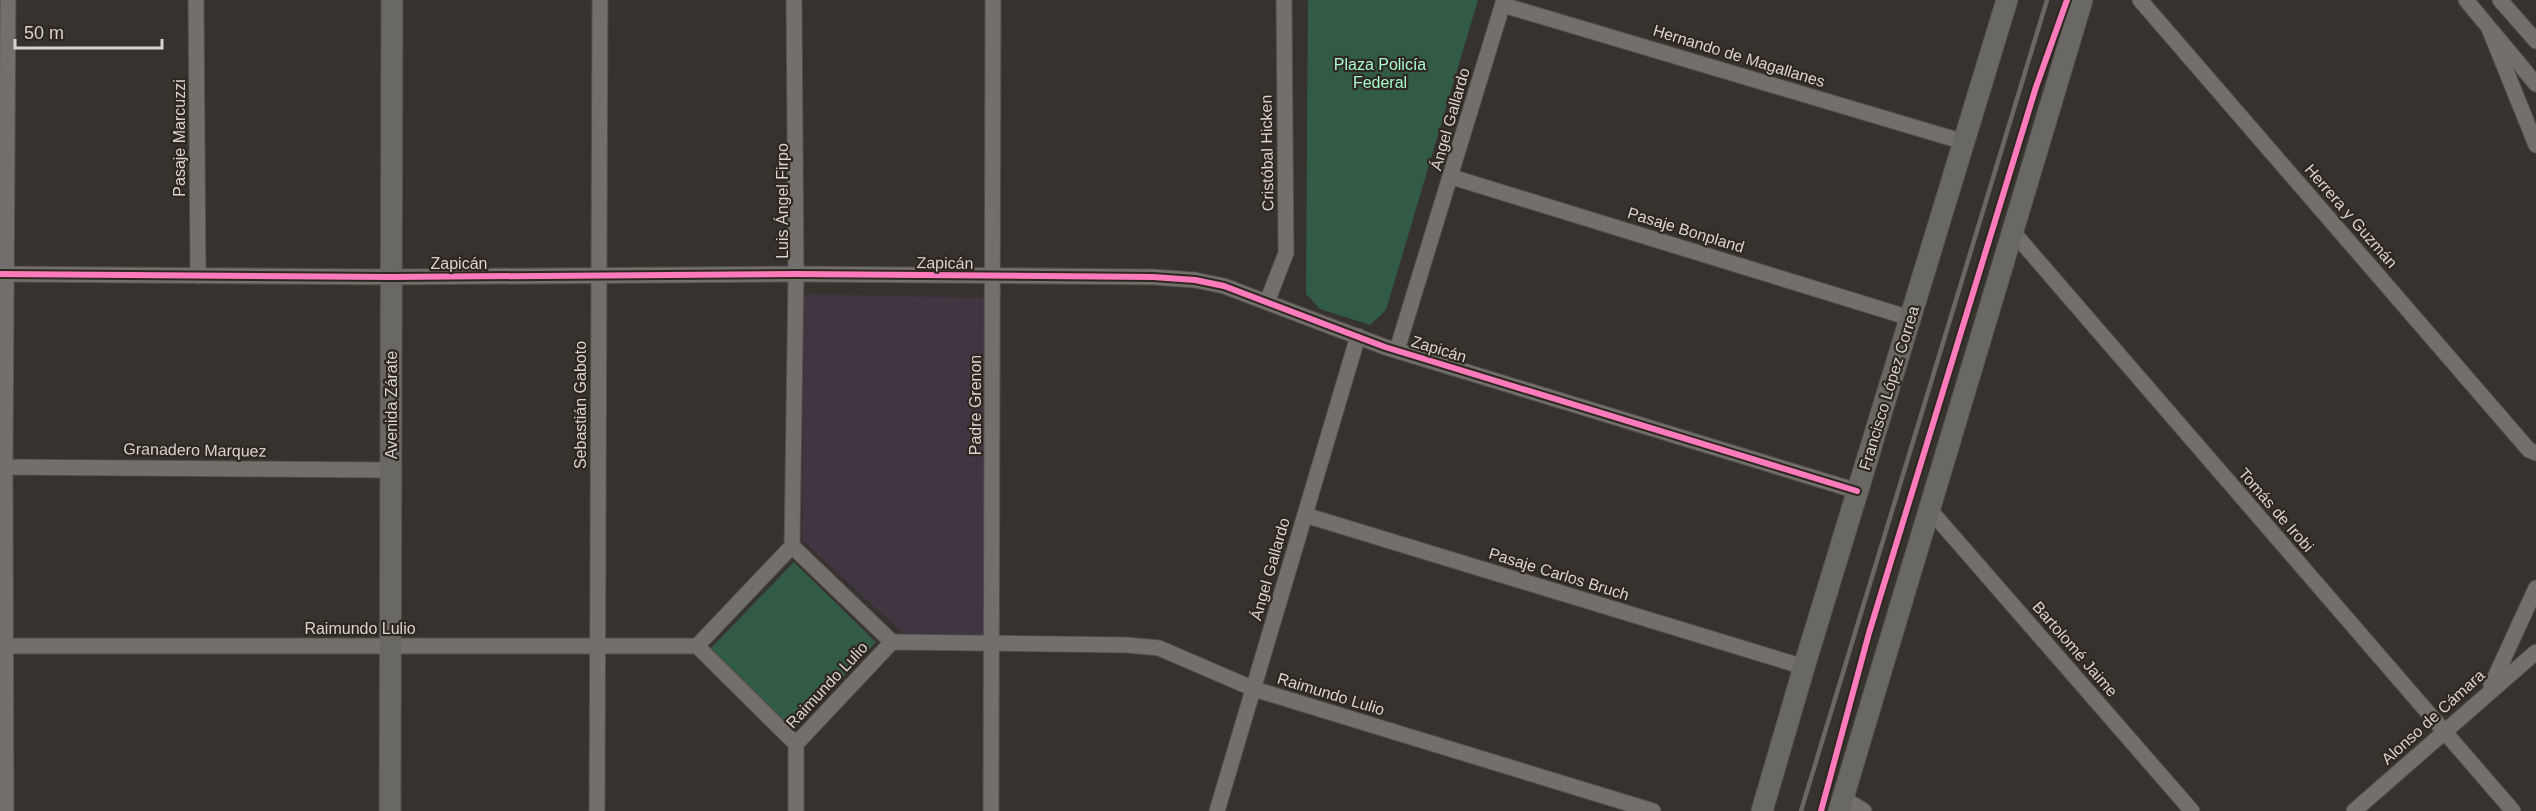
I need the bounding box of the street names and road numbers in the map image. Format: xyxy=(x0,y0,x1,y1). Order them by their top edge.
street label: Hernando de Magallanes xyxy=(1651,22,1827,90)
street label: Ángel Gallardo xyxy=(1426,65,1473,172)
street label: Pasaje Marcuzzi xyxy=(171,79,188,197)
street label: Cristóbal Hicken xyxy=(1257,95,1277,211)
street label: Luis Ángel Firpo xyxy=(773,143,791,259)
street label: Herrera y Guzmán xyxy=(2301,161,2401,271)
street label: Pasaje Bonpland xyxy=(1626,204,1746,256)
street label: Zapicán xyxy=(916,254,974,272)
street label: Zapicán xyxy=(431,255,487,272)
street label: Francisco López Correa xyxy=(1856,304,1922,472)
street label: Zapicán xyxy=(1409,333,1469,365)
street label: Sebastián Gaboto xyxy=(572,341,589,469)
street label: Avenida Zárate xyxy=(383,351,400,459)
street label: Padre Grenon xyxy=(967,355,984,455)
street label: Granadero Marquez xyxy=(123,440,267,460)
street label: Tomás de Irobi xyxy=(2235,465,2317,555)
street label: Ángel Gallardo xyxy=(1246,515,1293,622)
street label: Pasaje Carlos Bruch xyxy=(1487,545,1631,603)
street label: Bartolomé Jaime xyxy=(2029,598,2121,700)
street label: Raimundo Lulio xyxy=(304,620,416,637)
street label: Raimundo Lulio xyxy=(783,638,871,731)
street label: Alonso de Cámara xyxy=(2378,666,2488,768)
street label: Raimundo Lulio xyxy=(1275,670,1387,718)

